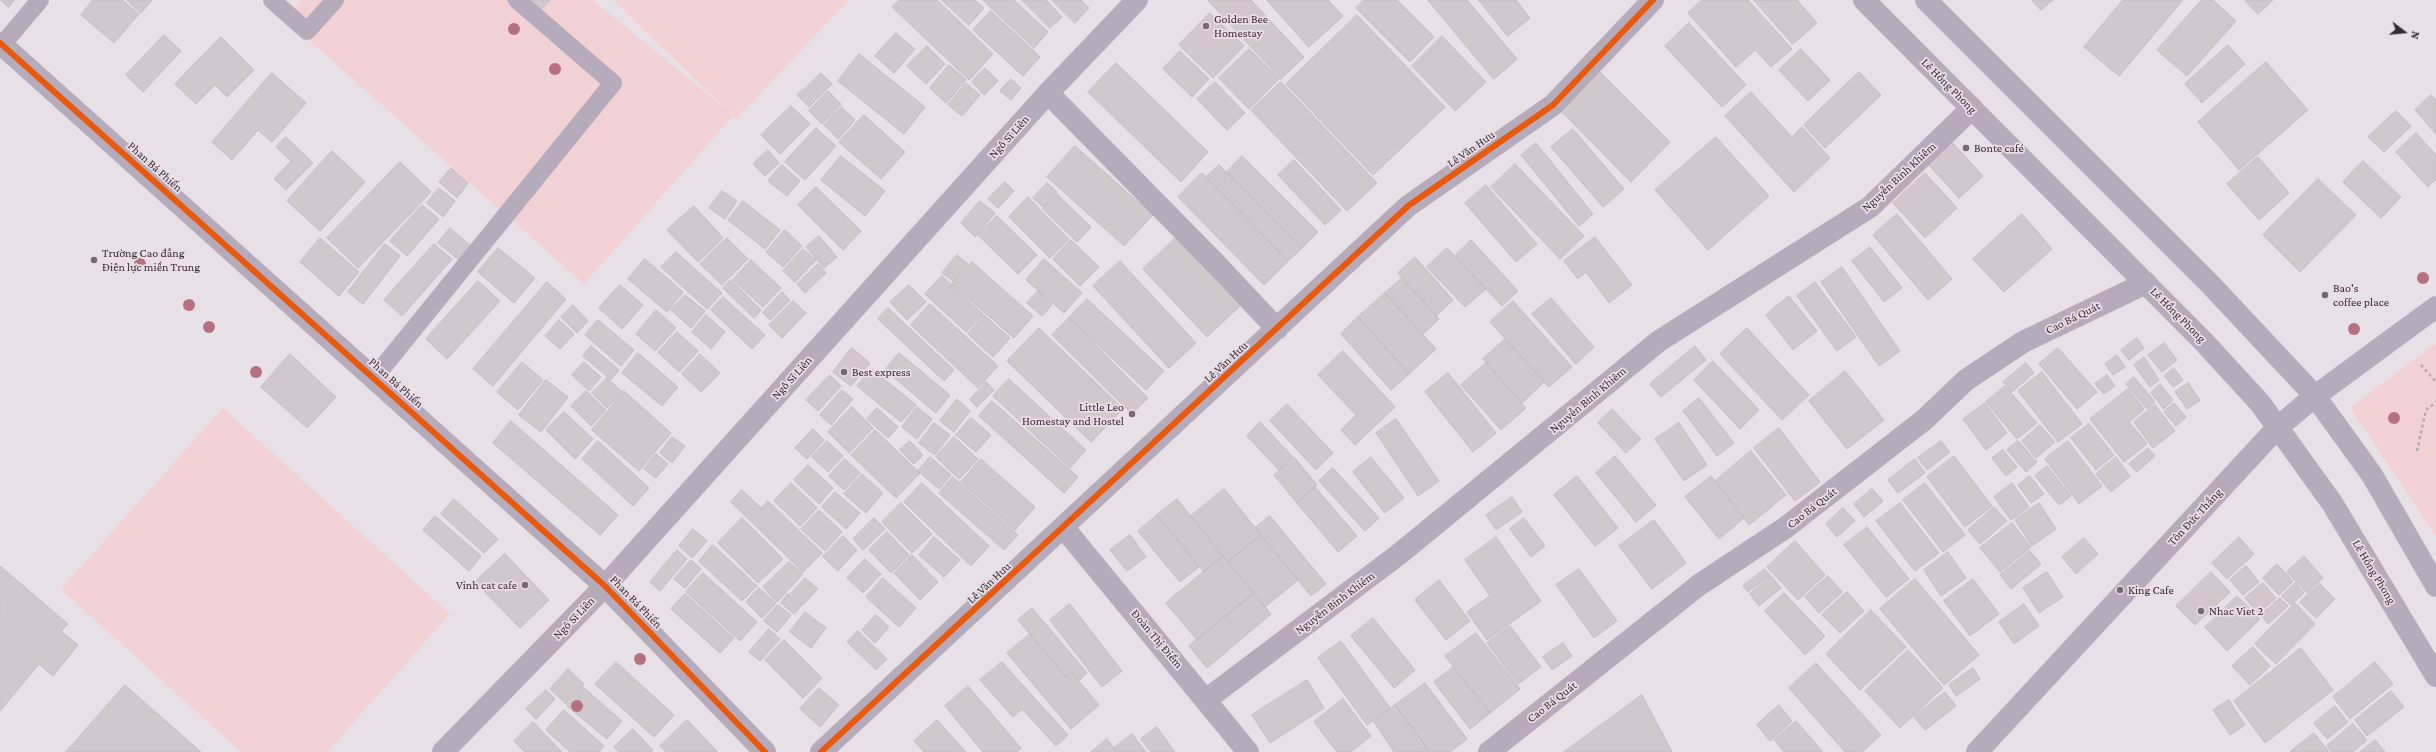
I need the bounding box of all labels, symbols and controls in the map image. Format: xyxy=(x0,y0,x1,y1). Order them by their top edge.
place label: Golden Bee Homestay xyxy=(1214,12,1268,40)
north arrow xyxy=(2384,12,2424,52)
marker: Golden Bee Homestay xyxy=(1201,21,1211,31)
text: N xyxy=(2409,30,2422,41)
street label: Lê Hồng Phong xyxy=(1918,55,1980,117)
street label: Ngô Sĩ Liên xyxy=(986,112,1032,162)
street label: Lê Văn Hưu xyxy=(1444,127,1498,171)
street label: Phan Bá Phiến xyxy=(125,139,185,195)
street label: Nguyễn Bỉnh Khiêm xyxy=(1859,139,1939,215)
place label: Bonte café xyxy=(1974,141,2024,155)
marker: Bonte café xyxy=(1961,143,1971,153)
place label: Trường Cao đẳng Điện lực miền Trung xyxy=(102,246,200,274)
marker: Trường Cao đẳng Điện lực miền Trung xyxy=(89,255,99,265)
place label: Bao's coffee place xyxy=(2333,281,2389,309)
street label: Lê Hồng Phong xyxy=(2147,284,2209,346)
marker: Bao's coffee place xyxy=(2320,290,2330,300)
street label: Cao Bá Quát xyxy=(2043,299,2103,337)
street label: Lê Văn Hưu xyxy=(1201,338,1251,386)
street label: Ngô Sĩ Liên xyxy=(769,353,815,403)
street label: Phan Bá Phiến xyxy=(366,355,426,411)
street label: Nguyễn Bỉnh Khiêm xyxy=(1547,364,1629,436)
place label: Best express xyxy=(852,365,911,379)
marker: Best express xyxy=(839,367,849,377)
place label: Little Leo Homestay and Hostel xyxy=(1022,400,1124,428)
marker: Little Leo Homestay and Hostel xyxy=(1127,409,1137,419)
street label: Cao Bá Quát xyxy=(1784,484,1840,532)
street label: Tôn Đức Thắng xyxy=(2165,485,2225,549)
street label: Lê Hồng Phong xyxy=(2349,537,2399,607)
street label: Lê Văn Hưu xyxy=(964,559,1014,607)
street label: Nguyễn Bỉnh Khiêm xyxy=(1293,568,1377,638)
street label: Phan Bá Phiến xyxy=(607,572,665,632)
place label: Vinh cat cafe xyxy=(456,578,517,592)
marker: Vinh cat cafe xyxy=(520,580,530,590)
place label: King Cafe xyxy=(2128,583,2174,597)
marker: King Cafe xyxy=(2115,585,2125,595)
street label: Ngô Sĩ Liên xyxy=(550,594,598,642)
place label: Nhac Viet 2 xyxy=(2209,604,2263,618)
marker: Nhac Viet 2 xyxy=(2196,606,2206,616)
street label: Đoàn Thị Điểm xyxy=(1128,607,1186,671)
street label: Cao Bá Quát xyxy=(1524,678,1580,726)

